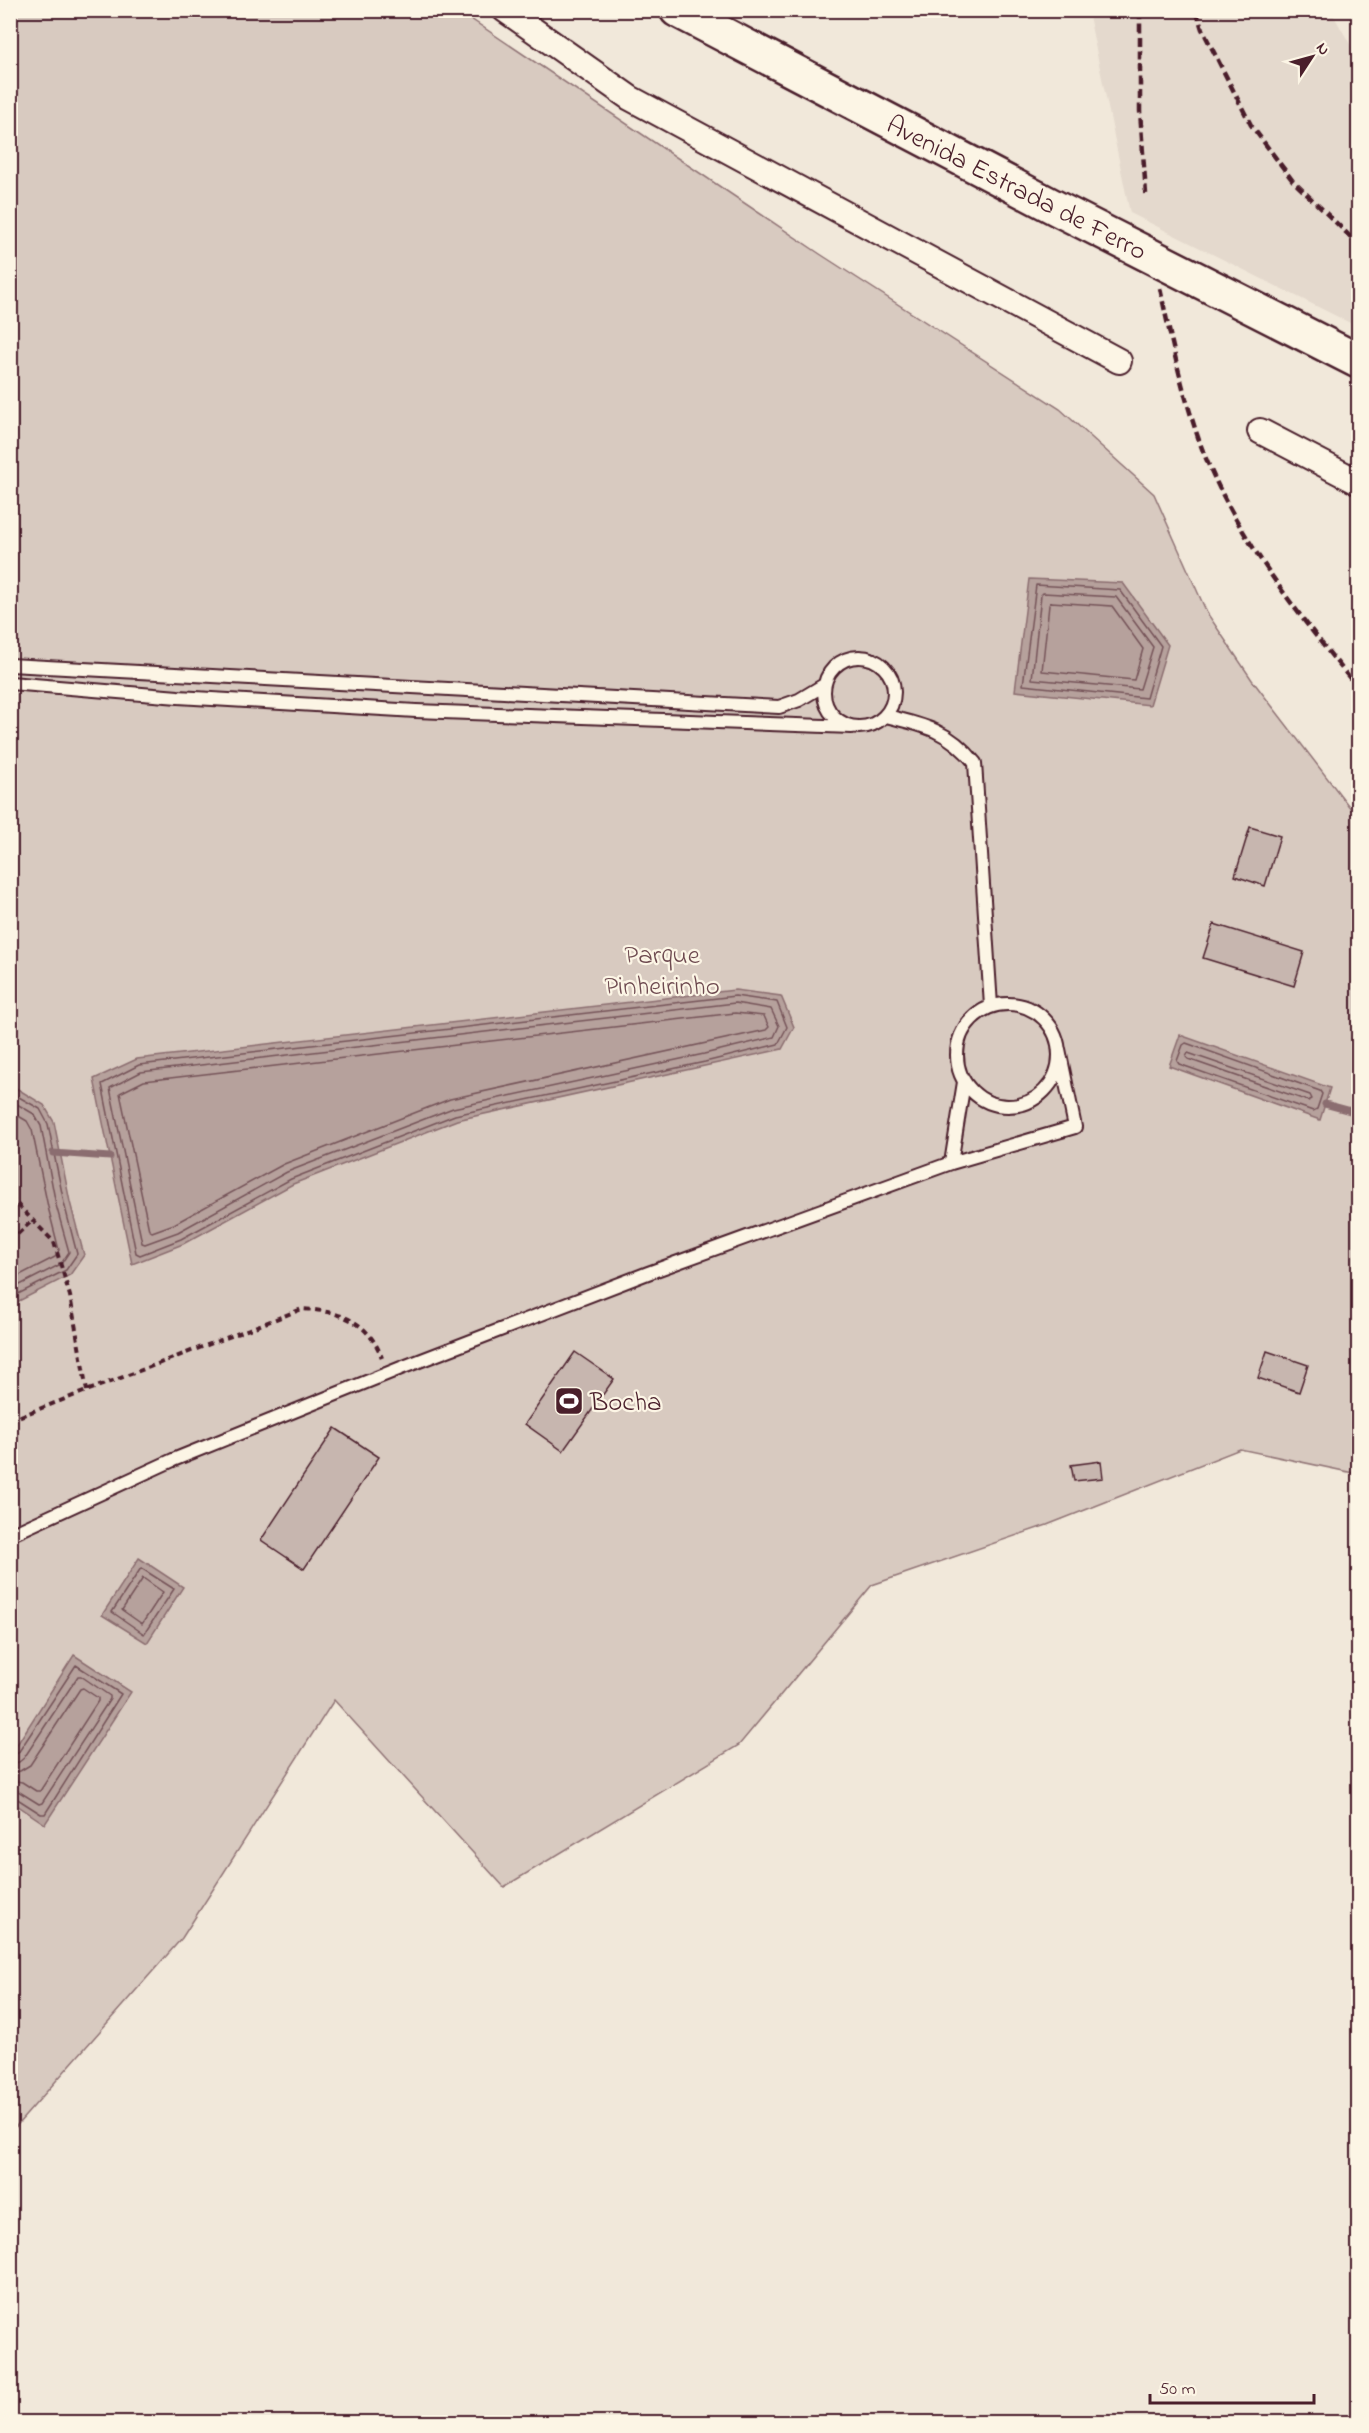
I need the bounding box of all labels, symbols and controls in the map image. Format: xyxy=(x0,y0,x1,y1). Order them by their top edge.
north arrow xyxy=(1282,27,1342,87)
text: N xyxy=(1310,38,1336,61)
street label: Avenida Estrada de Ferro xyxy=(879,107,1153,272)
park label: Parque Pinheirinho xyxy=(604,937,720,1007)
place label: Bocha xyxy=(589,1384,662,1423)
sports icon: Bocha xyxy=(553,1385,585,1417)
scale bar xyxy=(1150,2367,1314,2405)
text: 50 m xyxy=(1159,2377,1196,2403)

